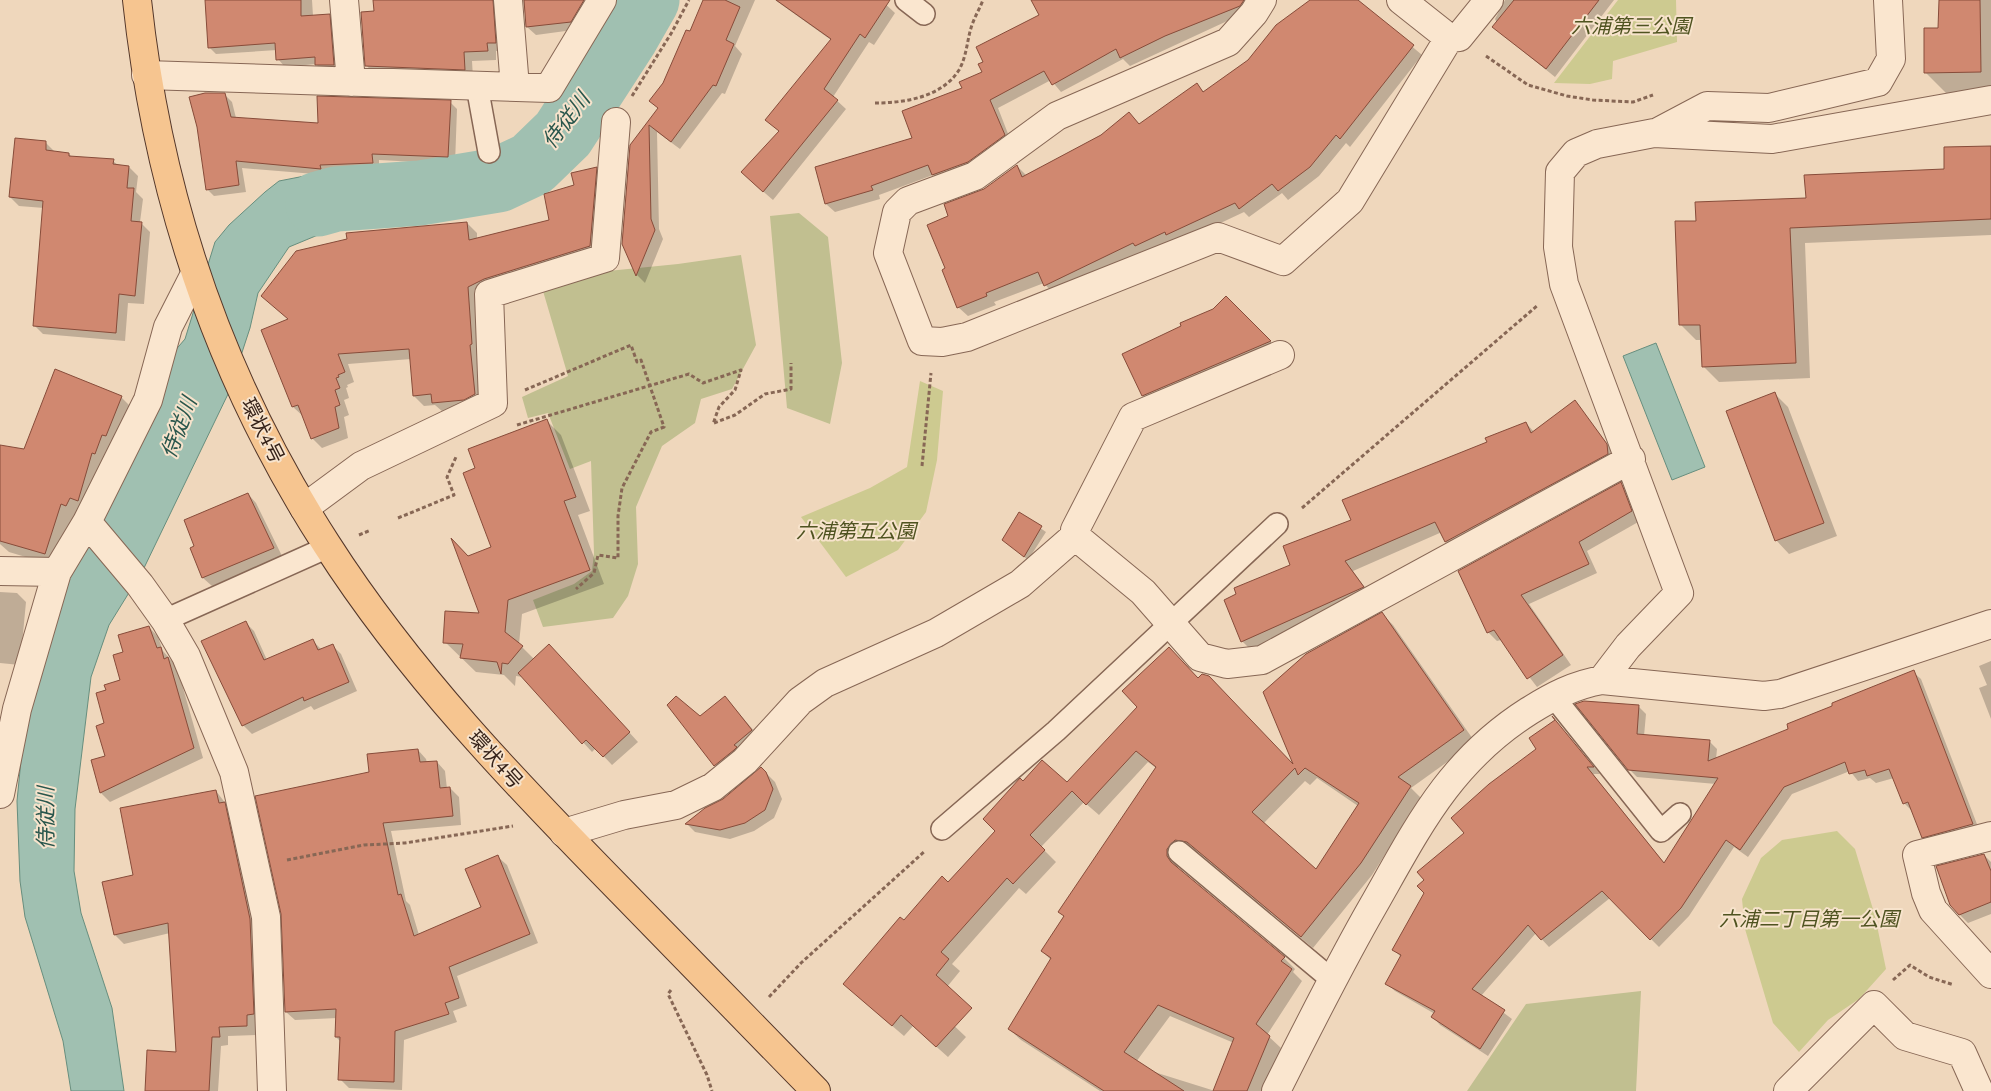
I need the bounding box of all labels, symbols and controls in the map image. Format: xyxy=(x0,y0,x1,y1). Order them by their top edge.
park label: 六浦第三公園 xyxy=(1571,12,1694,42)
water label: 侍従川 xyxy=(535,85,600,156)
water label: 侍従川 xyxy=(154,391,207,463)
street label: 環状4号 xyxy=(233,393,291,469)
park label: 六浦第五公園 xyxy=(796,517,919,547)
street label: 環状4号 xyxy=(460,724,530,796)
water label: 侍従川 xyxy=(31,785,63,850)
park label: 六浦二丁目第一公園 xyxy=(1719,905,1902,935)

